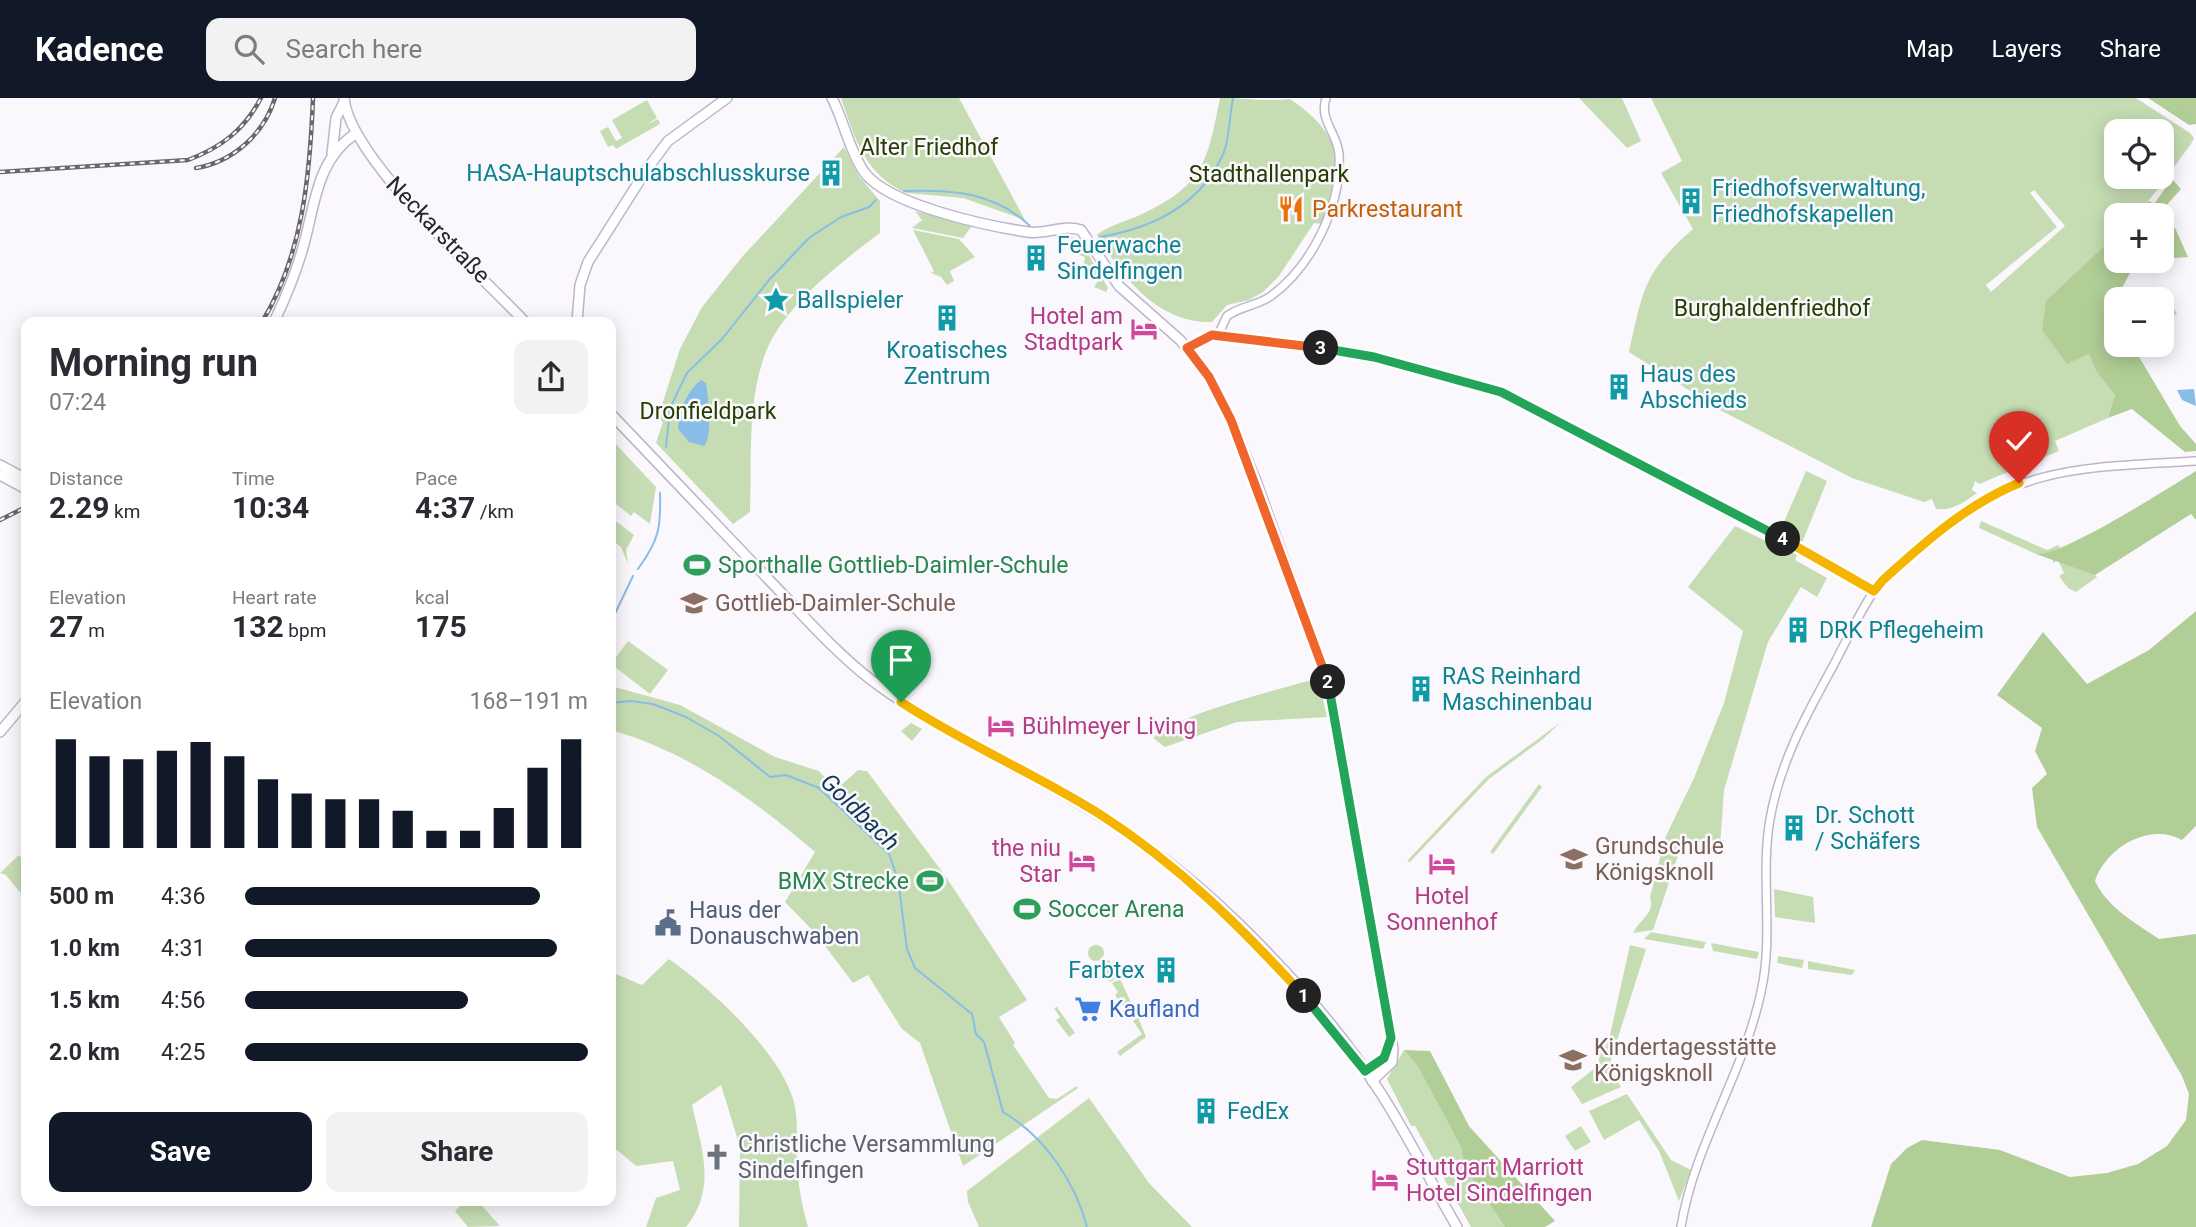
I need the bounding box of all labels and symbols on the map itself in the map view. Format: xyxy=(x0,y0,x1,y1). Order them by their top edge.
park label: Alter Friedhof xyxy=(860,134,999,161)
building icon: HASA-Hauptschulabschlusskurse xyxy=(816,158,846,188)
place label: HASA-Hauptschulabschlusskurse xyxy=(466,160,810,187)
park label: Stadthallenpark xyxy=(1189,161,1350,188)
street label: Neckarstraße xyxy=(380,171,496,289)
place label: Friedhofsverwaltung, Friedhofskapellen xyxy=(1712,175,1926,228)
building icon: Friedhofsverwaltung, Friedhofskapellen xyxy=(1676,186,1706,216)
restaurant icon: Parkrestaurant xyxy=(1276,194,1306,224)
place label: Parkrestaurant xyxy=(1312,196,1463,223)
place label: Feuerwache Sindelfingen xyxy=(1057,232,1183,285)
building icon: Feuerwache Sindelfingen xyxy=(1021,243,1051,273)
place icon: Ballspieler xyxy=(761,285,791,315)
place label: Ballspieler xyxy=(797,287,903,314)
park label: Burghaldenfriedhof xyxy=(1674,295,1871,322)
building icon: Kroatisches Zentrum xyxy=(932,303,962,333)
place label: Hotel am Stadtpark xyxy=(1024,303,1123,356)
hotel icon: Hotel am Stadtpark xyxy=(1129,314,1159,344)
pin: 3 xyxy=(1304,330,1338,366)
place label: Kroatisches Zentrum xyxy=(886,337,1008,390)
place label: Haus des Abschieds xyxy=(1640,361,1747,414)
building icon: Haus des Abschieds xyxy=(1604,372,1634,402)
park label: Dronfieldpark xyxy=(640,398,777,425)
pin xyxy=(1989,411,2049,483)
pin: 4 xyxy=(1766,522,1800,556)
sports icon: Sporthalle Gottlieb-Daimler-Schule xyxy=(682,550,712,580)
place label: Sporthalle Gottlieb-Daimler-Schule xyxy=(718,552,1068,579)
school or university icon: Gottlieb-Daimler-Schule xyxy=(679,588,709,618)
place label: Gottlieb-Daimler-Schule xyxy=(715,590,956,617)
building icon: DRK Pflegeheim xyxy=(1783,615,1813,645)
place label: DRK Pflegeheim xyxy=(1819,617,1984,644)
pin xyxy=(871,630,931,702)
place label: RAS Reinhard Maschinenbau xyxy=(1442,663,1592,716)
pin: 2 xyxy=(1310,664,1346,700)
building icon: RAS Reinhard Maschinenbau xyxy=(1406,674,1436,704)
hotel icon: Bühlmeyer Living xyxy=(986,711,1016,741)
place label: Bühlmeyer Living xyxy=(1022,713,1196,740)
water label: Goldbach xyxy=(815,768,905,856)
place label: Dr. Schott / Schäfers xyxy=(1815,802,1921,855)
building icon: Dr. Schott / Schäfers xyxy=(1779,813,1809,843)
place label: Grundschule Königsknoll xyxy=(1595,833,1724,886)
place label: the niu Star xyxy=(992,835,1061,888)
school or university icon: Grundschule Königsknoll xyxy=(1559,844,1589,874)
hotel icon: the niu Star xyxy=(1067,846,1097,876)
hotel icon: Hotel Sonnenhof xyxy=(1427,849,1457,879)
sports icon: BMX Strecke xyxy=(915,866,945,896)
place label: BMX Strecke xyxy=(778,868,909,895)
place label: Hotel Sonnenhof xyxy=(1387,883,1498,936)
sports icon: Soccer Arena xyxy=(1012,894,1042,924)
place label: Soccer Arena xyxy=(1048,896,1185,923)
place label: Haus der Donauschwaben xyxy=(689,897,859,950)
public building icon: Haus der Donauschwaben xyxy=(653,908,683,938)
building icon: Farbtex xyxy=(1151,955,1181,985)
place label: Farbtex xyxy=(1068,957,1145,984)
pin: 1 xyxy=(1286,978,1322,1014)
supermarket icon: Kaufland xyxy=(1073,994,1103,1024)
place label: Kaufland xyxy=(1109,996,1200,1023)
place label: Kindertagesstätte Königsknoll xyxy=(1594,1034,1776,1087)
school or university icon: Kindertagesstätte Königsknoll xyxy=(1558,1045,1588,1075)
building icon: FedEx xyxy=(1191,1096,1221,1126)
place label: FedEx xyxy=(1227,1098,1289,1125)
place label: Christliche Versammlung Sindelfingen xyxy=(738,1131,995,1184)
church icon: Christliche Versammlung Sindelfingen xyxy=(702,1142,732,1172)
place label: Stuttgart Marriott Hotel Sindelfingen xyxy=(1406,1154,1593,1207)
hotel icon: Stuttgart Marriott Hotel Sindelfingen xyxy=(1370,1165,1400,1195)

